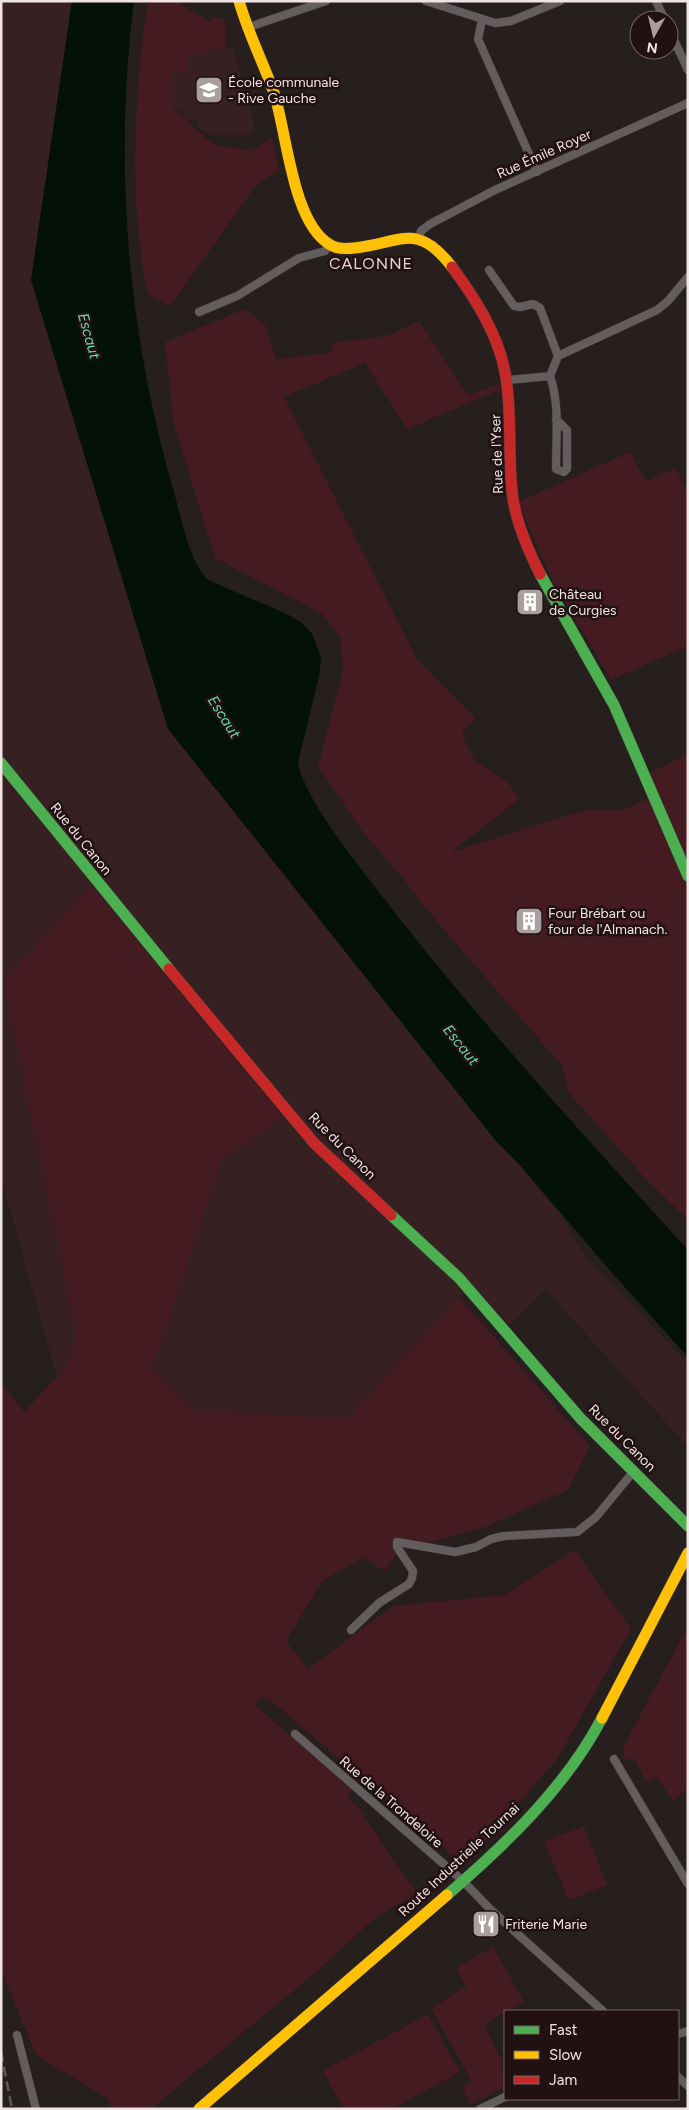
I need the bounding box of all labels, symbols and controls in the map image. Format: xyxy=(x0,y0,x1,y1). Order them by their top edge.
north arrow xyxy=(629,10,679,60)
text: N xyxy=(646,38,659,57)
place label: École communale - Rive Gauche xyxy=(228,74,340,107)
school or university icon: École communale - Rive Gauche xyxy=(194,75,224,105)
street label: Rue Émile Royer xyxy=(494,125,594,182)
district label: CALONNE xyxy=(329,254,413,273)
water label: Escaut xyxy=(74,311,104,361)
street label: Rue de l'Yser xyxy=(487,414,507,494)
place label: Château de Curgies xyxy=(549,586,617,619)
building icon: Château de Curgies xyxy=(515,587,545,617)
water label: Escaut xyxy=(204,692,244,742)
street label: Rue du Canon xyxy=(47,799,115,879)
place label: Four Brébart ou four de l'Almanach. xyxy=(548,905,667,938)
building icon: Four Brébart ou four de l'Almanach. xyxy=(514,906,544,936)
water label: Escaut xyxy=(439,1021,483,1069)
street label: Rue du Canon xyxy=(305,1109,379,1183)
street label: Rue du Canon xyxy=(585,1401,659,1475)
street label: Rue de la Trondeloire xyxy=(336,1753,446,1852)
street label: Route Industrielle Tournai xyxy=(395,1800,523,1920)
restaurant icon: Friterie Marie xyxy=(471,1909,501,1939)
place label: Friterie Marie xyxy=(505,1916,587,1933)
legend xyxy=(504,2010,679,2100)
text: Fast xyxy=(549,2021,578,2039)
text: Slow xyxy=(549,2046,582,2064)
text: Jam xyxy=(549,2071,577,2089)

